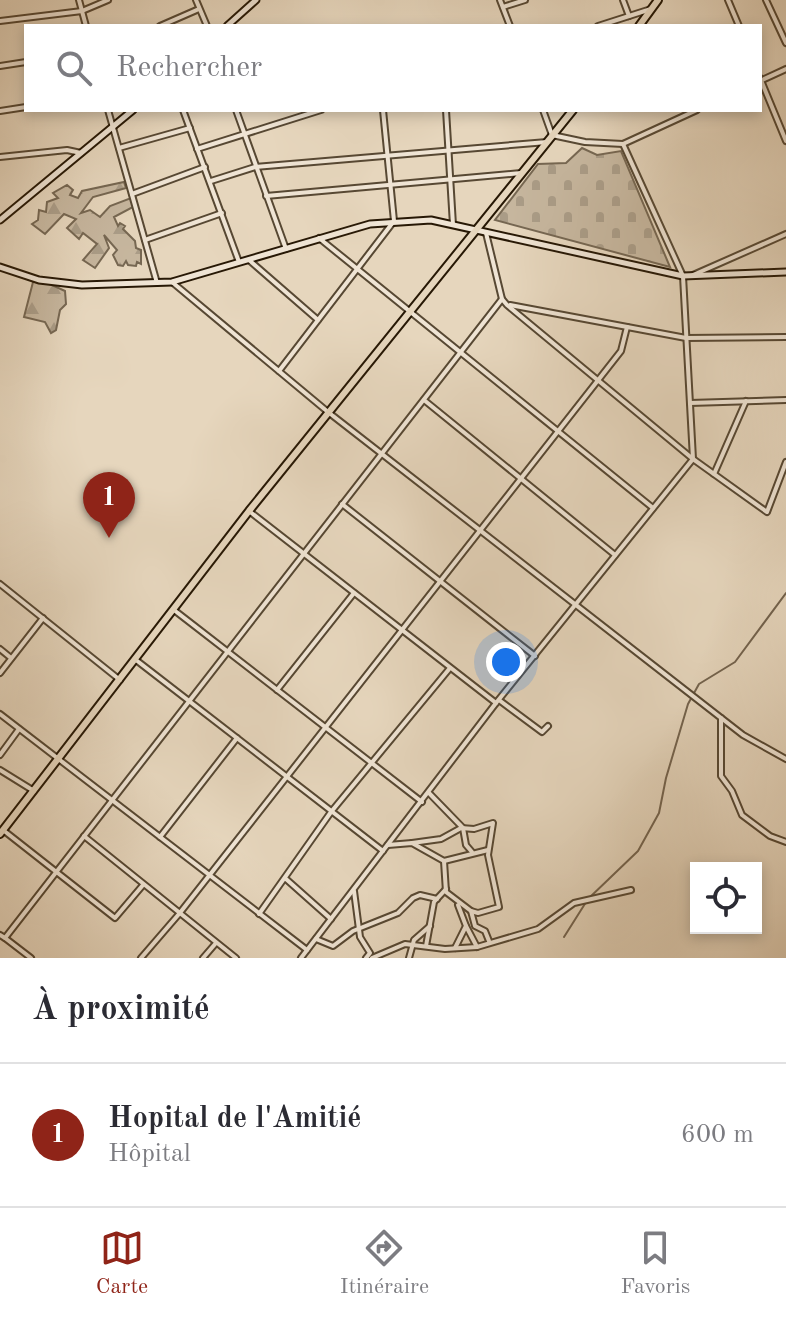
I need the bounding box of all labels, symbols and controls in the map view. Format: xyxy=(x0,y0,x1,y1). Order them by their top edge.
search box xyxy=(24,24,762,112)
icon: search xyxy=(52,46,96,90)
text: Rechercher xyxy=(116,53,262,83)
pin: 1 xyxy=(83,472,135,538)
your location xyxy=(486,642,526,682)
map controls xyxy=(690,862,762,934)
button: locate xyxy=(690,862,762,934)
text: À proximité xyxy=(32,993,210,1027)
text: Hopital de l'Amitié xyxy=(108,1104,361,1134)
text: 1 xyxy=(50,1122,66,1148)
text: 600 m xyxy=(681,1122,754,1148)
text: Hôpital xyxy=(108,1141,191,1167)
tab: Carte xyxy=(96,1226,148,1301)
tab: Itinéraire xyxy=(340,1226,429,1301)
tab: Favoris xyxy=(621,1226,690,1301)

